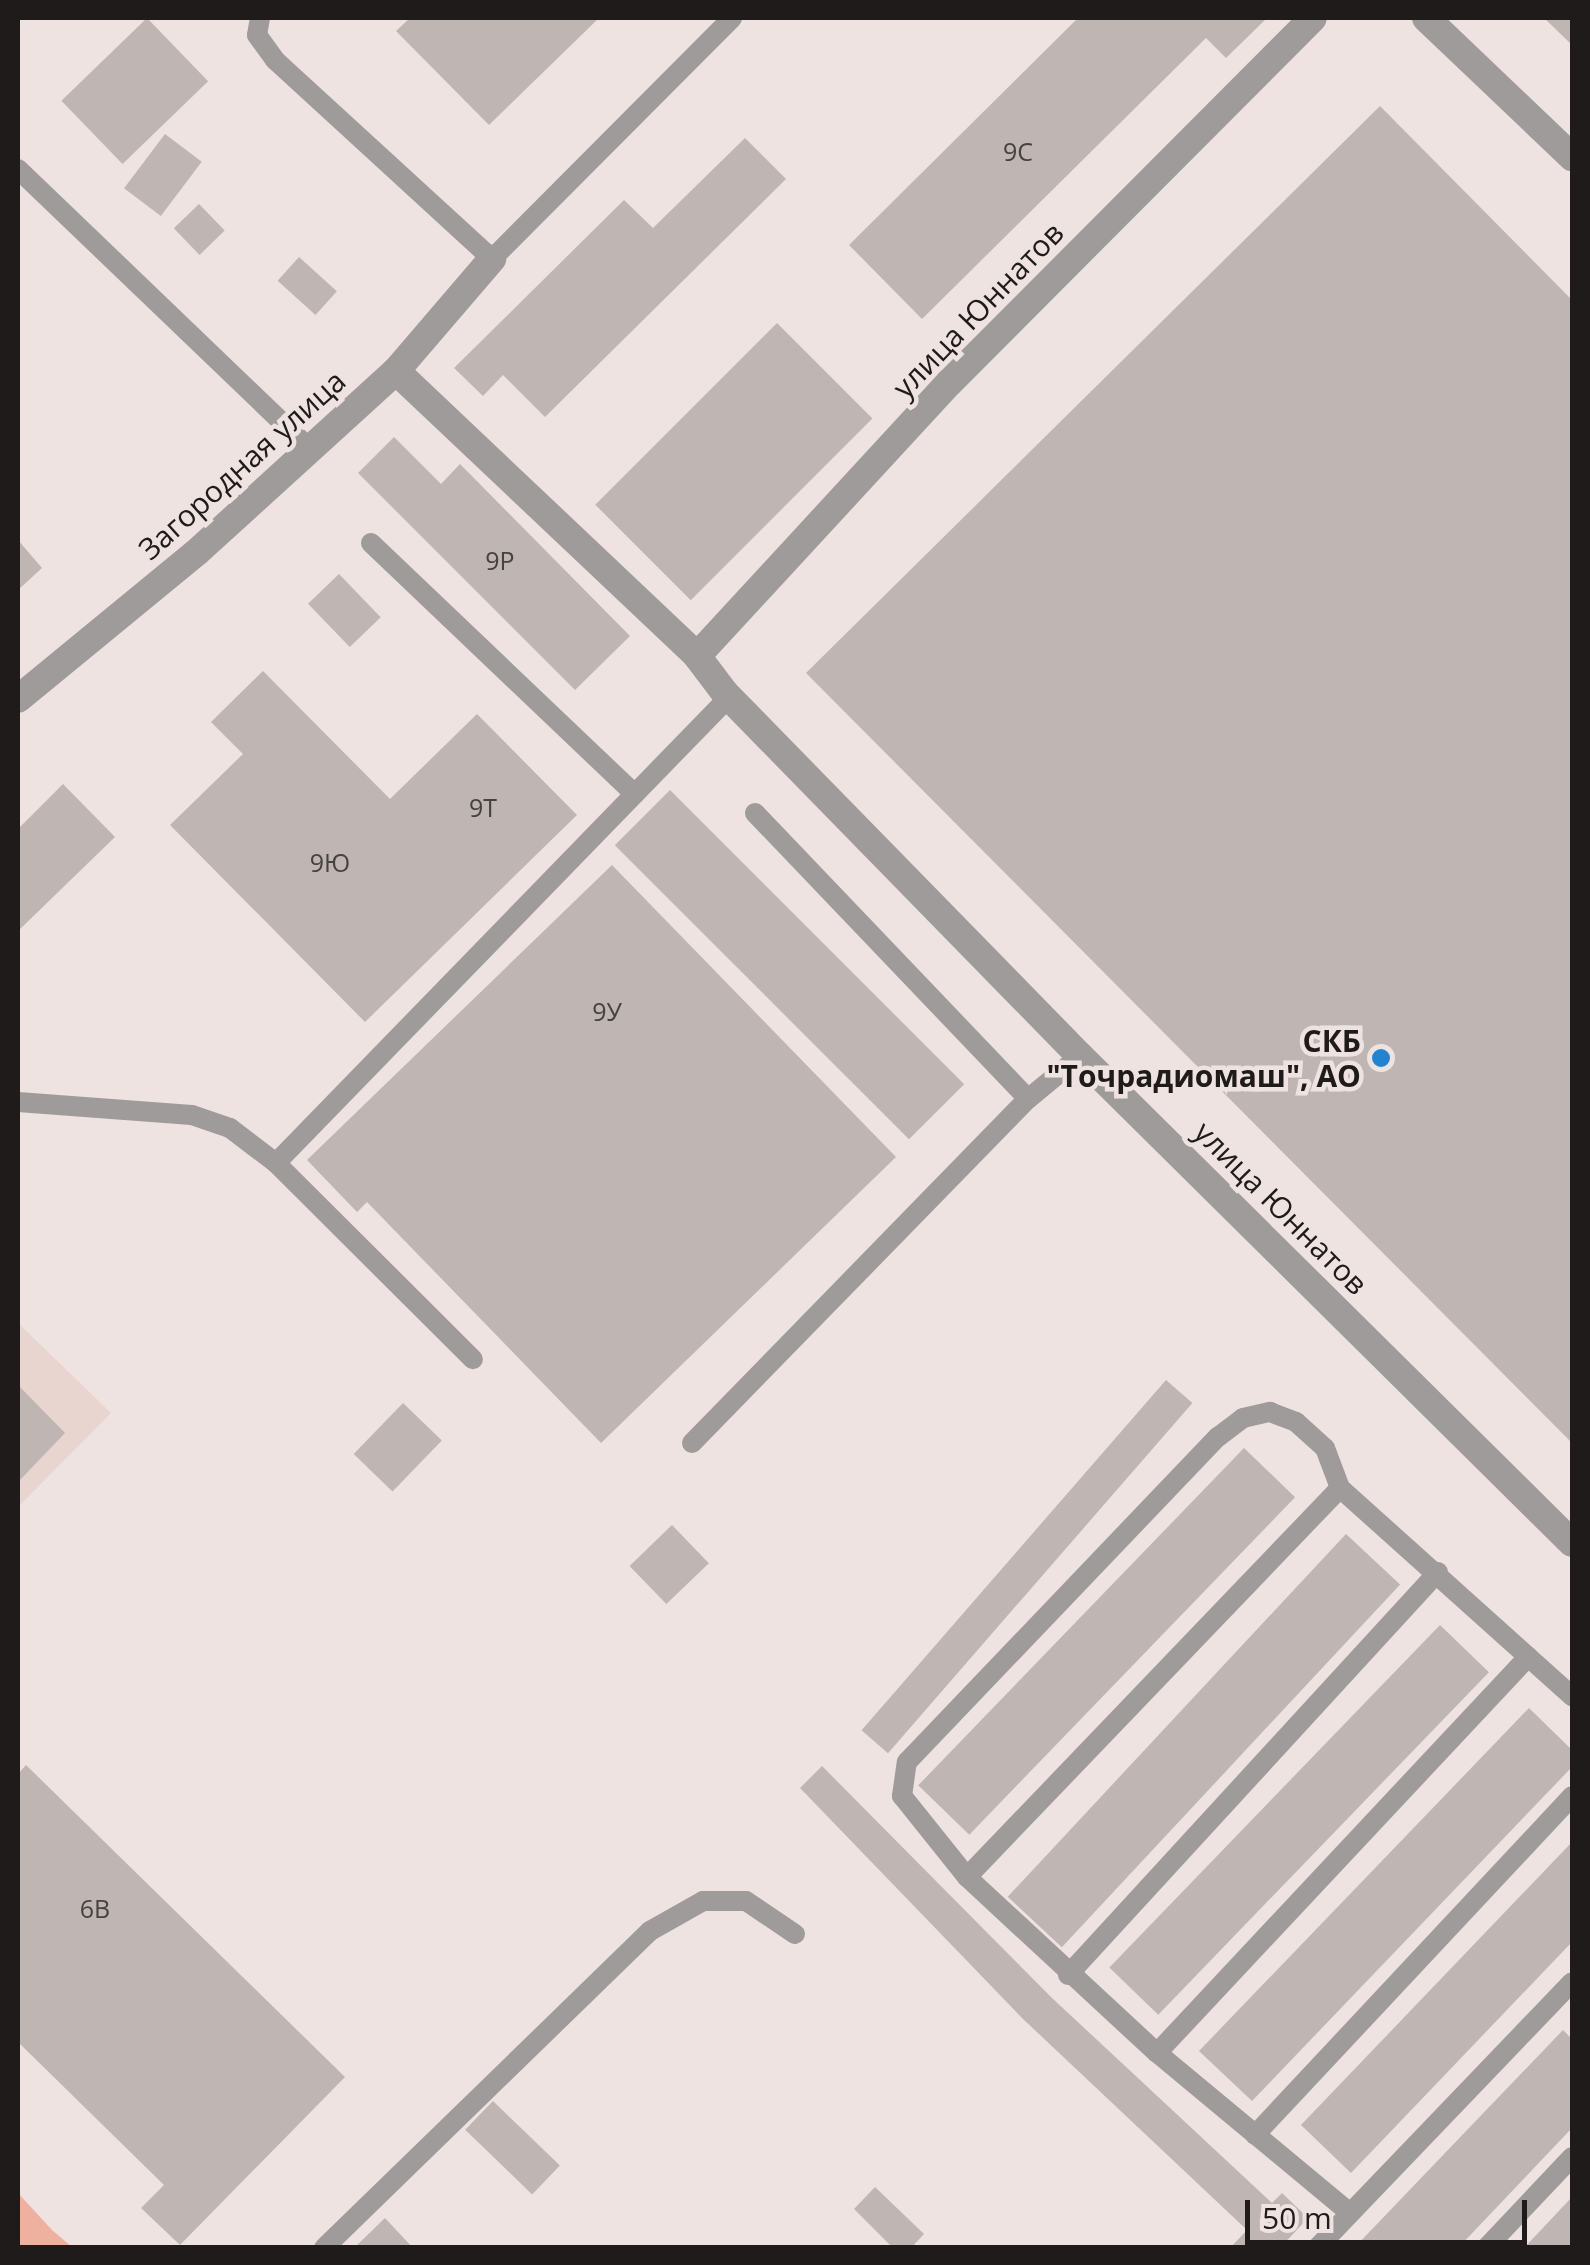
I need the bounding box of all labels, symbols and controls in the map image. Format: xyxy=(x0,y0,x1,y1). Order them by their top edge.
house number: 9С xyxy=(1003,136,1033,166)
street label: улица Юннатов xyxy=(885,215,1071,405)
street label: Загородная улица xyxy=(131,363,353,567)
house number: 9Р xyxy=(485,545,515,575)
house number: 9Т xyxy=(469,792,497,822)
house number: 9Ю xyxy=(310,847,350,877)
house number: 9У xyxy=(592,996,622,1026)
place label: СКБ "Точрадиомаш", АО xyxy=(1046,1023,1361,1094)
marker: СКБ "Точрадиомаш", АО xyxy=(1370,1047,1392,1069)
street label: улица Юннатов xyxy=(1187,1114,1375,1302)
house number: 6В xyxy=(80,1893,110,1923)
scale bar xyxy=(1250,2180,1532,2242)
text: 50 m xyxy=(1262,2197,1332,2238)

